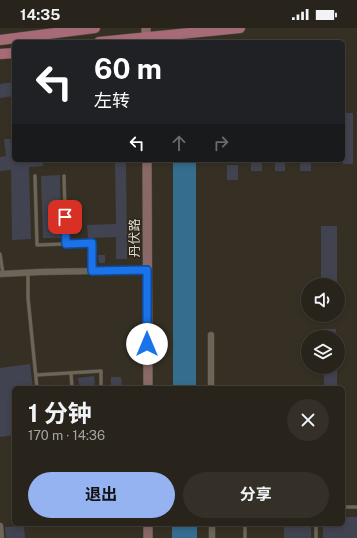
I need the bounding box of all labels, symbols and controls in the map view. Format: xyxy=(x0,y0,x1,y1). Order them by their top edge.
text: 14:35 xyxy=(20,6,60,23)
text: 60 m xyxy=(94,52,162,85)
icon: left xyxy=(28,56,80,108)
text: 左转 xyxy=(94,90,130,111)
icon: left xyxy=(126,132,148,154)
icon: ahead xyxy=(168,132,190,154)
icon: right xyxy=(210,132,232,154)
pin xyxy=(48,200,82,234)
icon: arrive xyxy=(54,206,76,228)
street label: 丹伏路 xyxy=(127,218,142,258)
map controls xyxy=(301,278,345,374)
button: sound xyxy=(301,278,345,322)
position arrow xyxy=(126,323,168,365)
button: layers xyxy=(301,330,345,374)
text: 1 分钟 xyxy=(28,399,92,427)
button: close xyxy=(287,399,329,441)
text: 170 m · 14:36 xyxy=(28,428,105,443)
button: 退出 xyxy=(28,472,175,518)
button: 分享 xyxy=(183,472,329,518)

